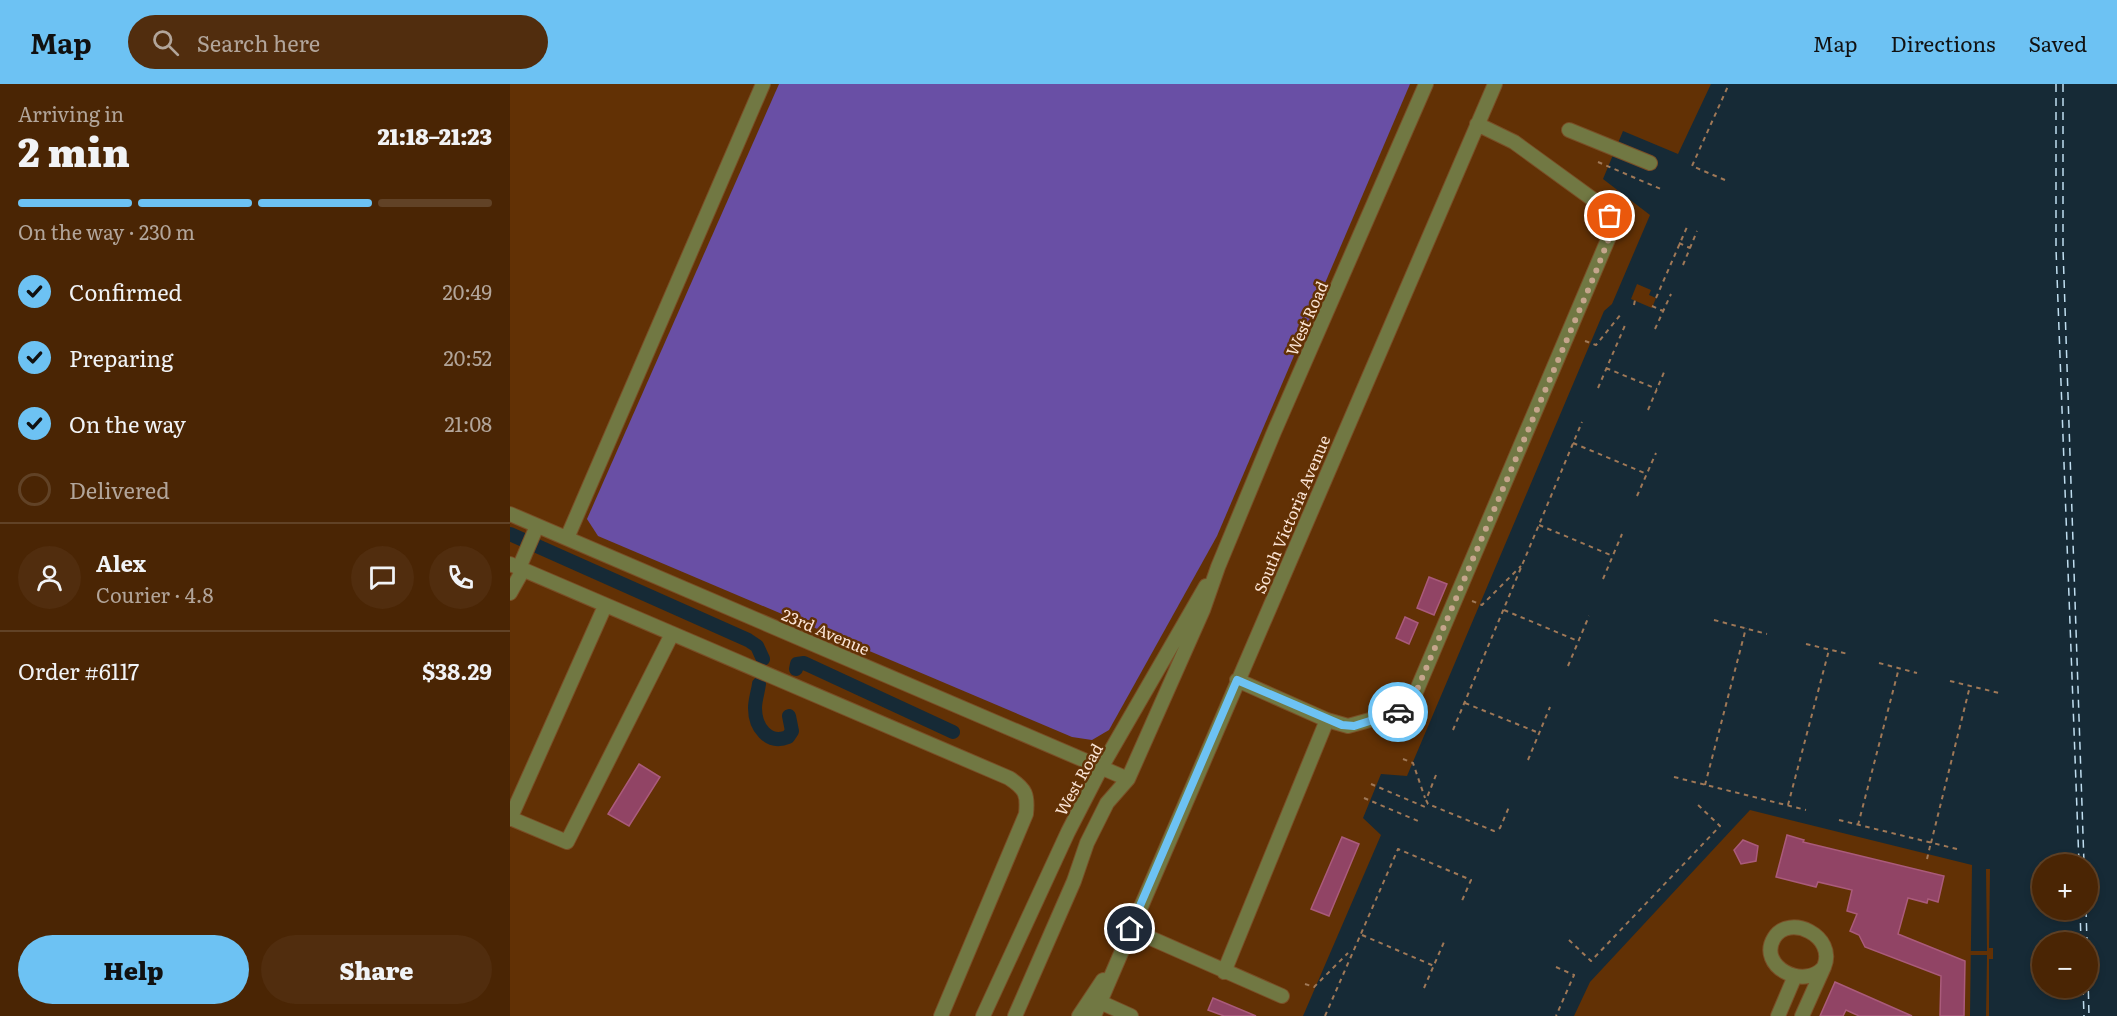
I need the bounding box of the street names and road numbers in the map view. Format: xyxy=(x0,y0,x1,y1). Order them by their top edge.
street label: West Road xyxy=(1279,277,1333,359)
street label: South Victoria Avenue xyxy=(1247,431,1335,597)
street label: 23rd Avenue xyxy=(778,602,874,660)
street label: West Road xyxy=(1048,738,1108,820)

